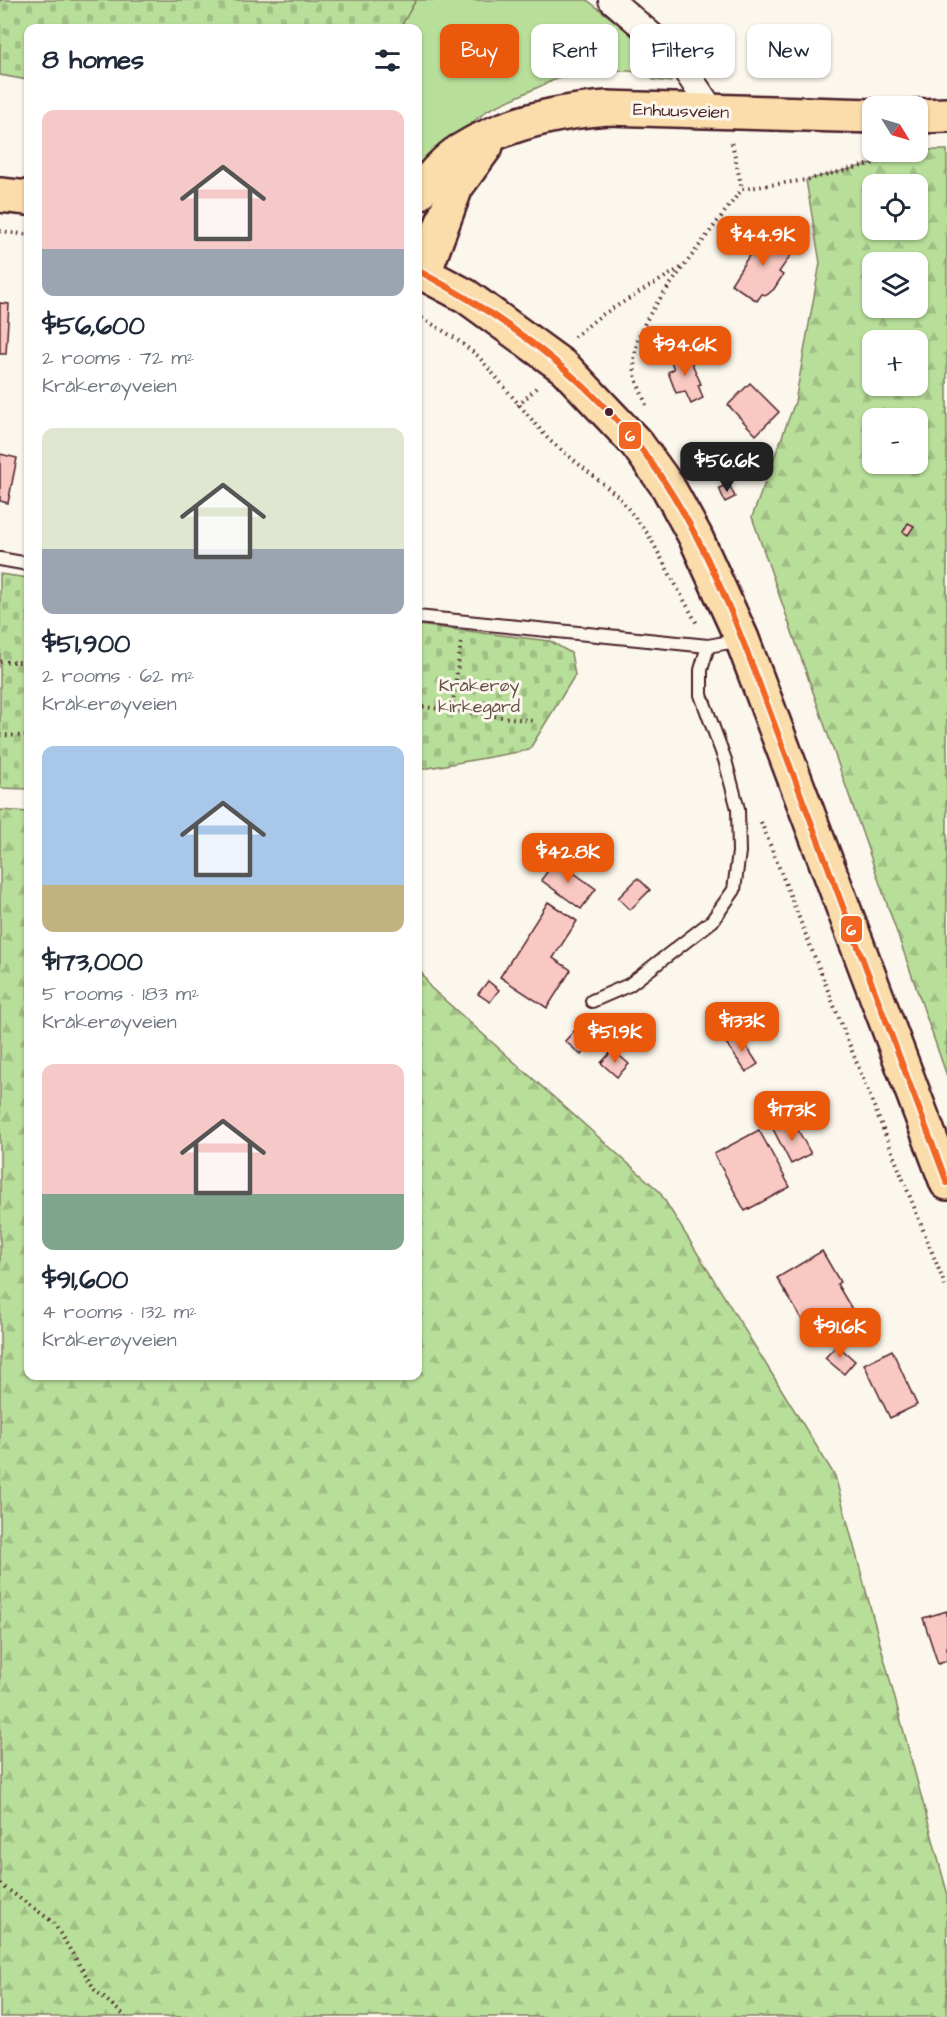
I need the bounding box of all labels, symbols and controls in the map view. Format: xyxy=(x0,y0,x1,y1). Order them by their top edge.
chip: Buy xyxy=(440,24,519,78)
chip: Rent xyxy=(531,24,618,78)
chip: Filters xyxy=(630,24,735,78)
chip: New xyxy=(747,24,831,78)
text: 8 homes xyxy=(42,42,144,78)
icon: filters xyxy=(371,44,404,77)
north arrow xyxy=(862,96,928,162)
map controls xyxy=(862,96,928,474)
street label: Enhuusveien xyxy=(632,97,730,125)
icon: home xyxy=(169,149,277,257)
button: locate xyxy=(862,174,928,240)
pin: $44.9K xyxy=(714,216,812,267)
text: $44.9K xyxy=(731,221,795,249)
button: layers xyxy=(862,252,928,318)
text: $56,600 xyxy=(42,308,145,344)
pin: $94.6K xyxy=(636,326,734,377)
button: + xyxy=(862,330,928,396)
text: $94.6K xyxy=(653,331,717,359)
text: 2 rooms · 72 m² xyxy=(42,344,194,372)
text: Kråkerøyveien xyxy=(42,372,177,400)
unlabelled marker xyxy=(603,406,615,418)
button: − xyxy=(862,408,928,474)
line badge: 6 xyxy=(618,421,642,450)
text: 6 xyxy=(625,425,635,447)
pin: $56.6K xyxy=(678,442,776,493)
text: $56.6K xyxy=(694,447,760,475)
icon: home xyxy=(169,467,277,575)
text: $51,900 xyxy=(42,626,130,662)
text: 2 rooms · 62 m² xyxy=(42,662,194,690)
park label: Kråkerøy kirkegård xyxy=(438,673,520,720)
text: Kråkerøyveien xyxy=(42,690,177,718)
icon: home xyxy=(169,785,277,893)
pin: $42.8K xyxy=(519,833,617,884)
text: $42.8K xyxy=(536,838,600,866)
line badge: 6 xyxy=(840,915,863,943)
text: 6 xyxy=(846,919,856,941)
text: $173,000 xyxy=(42,944,143,980)
text: 5 rooms · 183 m² xyxy=(42,980,199,1008)
pin: $133K xyxy=(700,1002,784,1053)
text: $133K xyxy=(719,1007,765,1035)
text: Kråkerøyveien xyxy=(42,1008,177,1036)
pin: $51.9K xyxy=(566,1013,664,1064)
text: $51.9K xyxy=(588,1018,642,1046)
pin: $173K xyxy=(750,1091,834,1142)
text: $173K xyxy=(768,1096,816,1124)
icon: home xyxy=(169,1103,277,1211)
text: $91,600 xyxy=(42,1262,128,1298)
text: 4 rooms · 132 m² xyxy=(42,1298,197,1326)
pin: $91.6K xyxy=(791,1308,889,1359)
text: $91.6K xyxy=(814,1313,866,1341)
text: Kråkerøyveien xyxy=(42,1326,177,1354)

